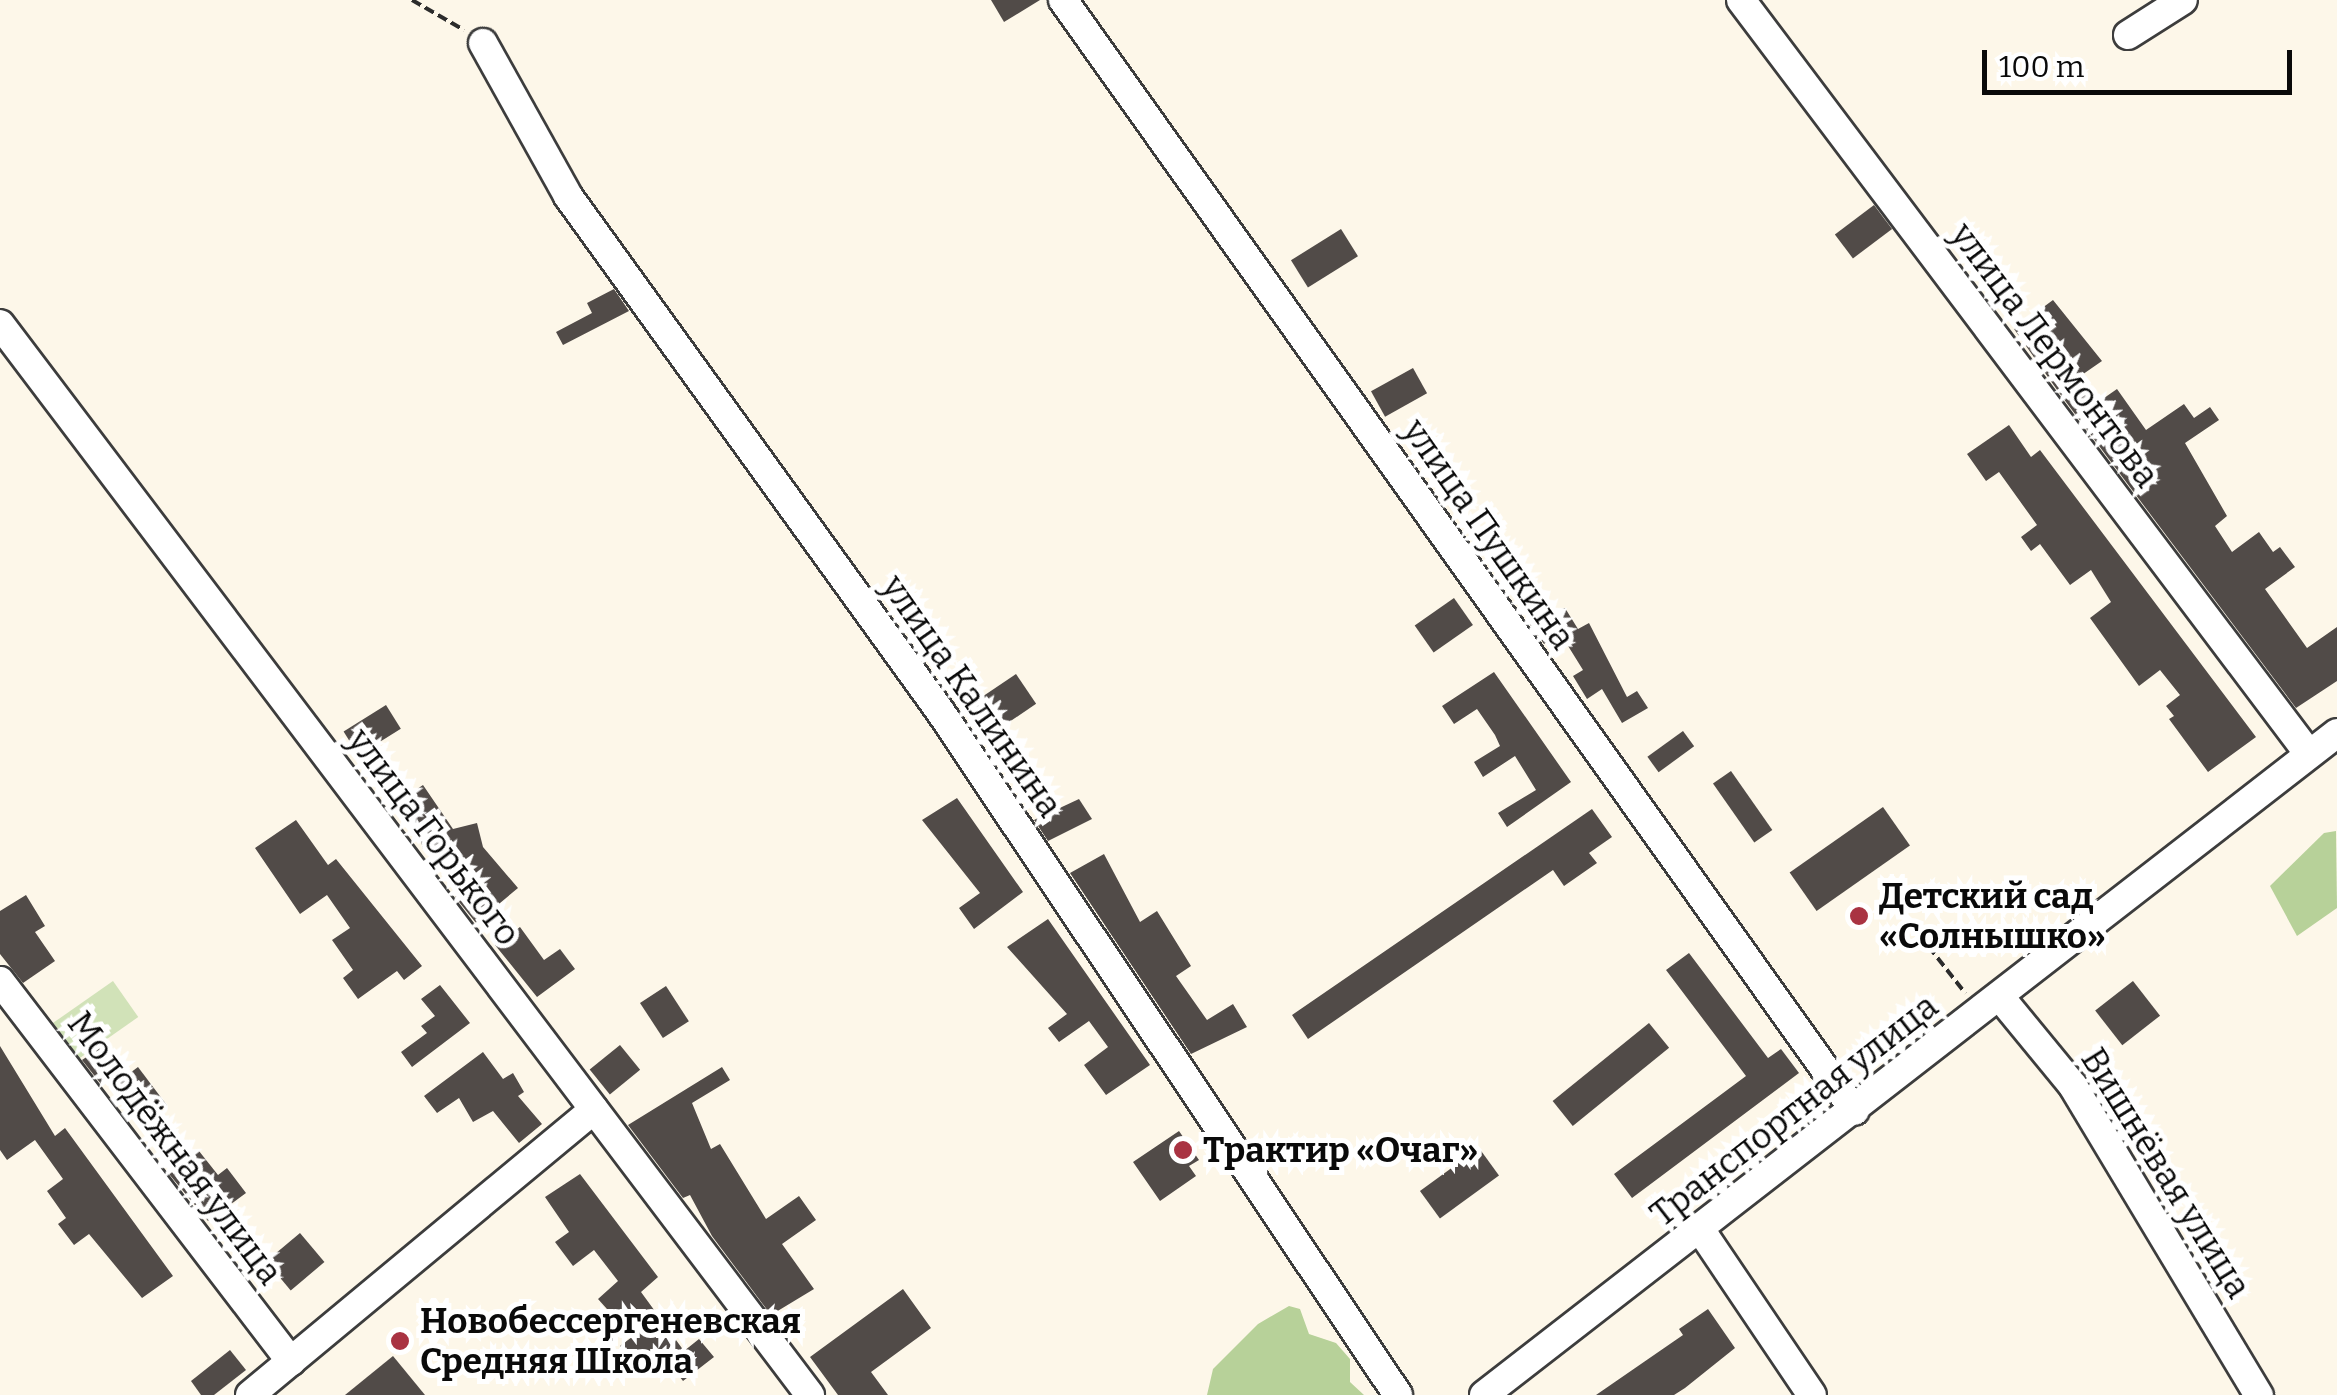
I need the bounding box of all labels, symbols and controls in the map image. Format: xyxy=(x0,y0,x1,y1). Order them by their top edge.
scale bar xyxy=(1987,30,2297,92)
text: 100 m xyxy=(1999,49,2084,85)
street label: улица Лермонтова xyxy=(1942,215,2168,495)
street label: улица Пушкина xyxy=(1394,411,1584,657)
street label: улица Калинина xyxy=(873,567,1071,825)
street label: улица Горького xyxy=(339,720,529,954)
place label: Детский сад «Солнышко» xyxy=(1879,875,2106,957)
marker: Детский сад «Солнышко» xyxy=(1848,905,1870,927)
street label: Транспортная улица xyxy=(1642,985,1946,1235)
street label: Молодёжная улица xyxy=(59,1003,291,1293)
street label: Вишнёвая улица xyxy=(2072,1040,2260,1306)
place label: Трактир «Очаг» xyxy=(1203,1129,1478,1171)
marker: Трактир «Очаг» xyxy=(1172,1139,1194,1161)
place label: Новобессергеневская Средняя Школа xyxy=(420,1300,801,1382)
marker: Новобессергеневская Средняя Школа xyxy=(389,1330,411,1352)

